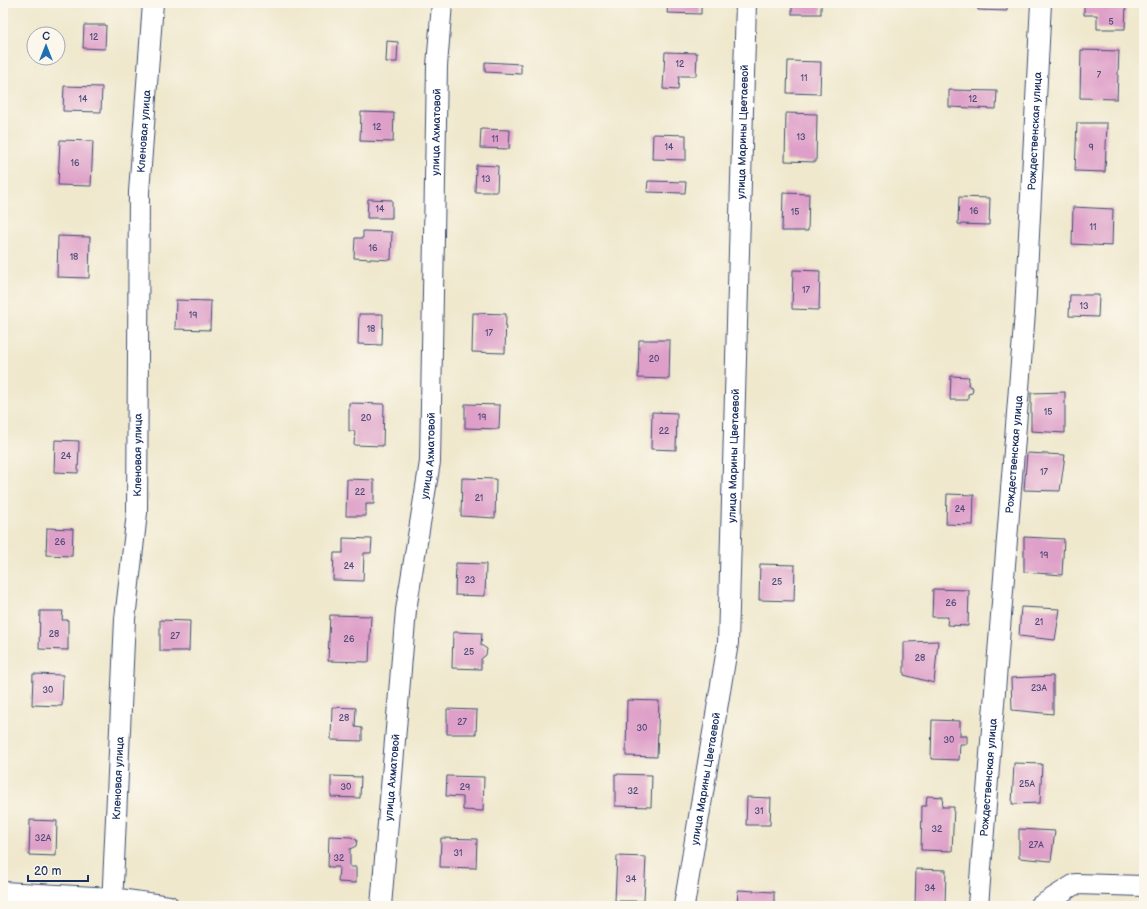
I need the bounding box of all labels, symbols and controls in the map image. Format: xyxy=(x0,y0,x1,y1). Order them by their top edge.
house number: 5 xyxy=(1108,17,1114,28)
north arrow xyxy=(26,26,66,66)
text: С xyxy=(42,30,50,43)
house number: 12 xyxy=(90,32,99,43)
house number: 12 xyxy=(676,59,685,70)
street label: улица Марины Цветаевой xyxy=(734,65,751,199)
house number: 7 xyxy=(1097,70,1102,81)
street label: Рождественская улица xyxy=(1025,71,1044,191)
house number: 11 xyxy=(801,73,807,84)
street label: улица Ахматовой xyxy=(429,88,444,176)
street label: Кленовая улица xyxy=(134,89,154,173)
house number: 14 xyxy=(79,94,88,105)
house number: 12 xyxy=(969,94,978,105)
house number: 12 xyxy=(373,122,382,133)
house number: 13 xyxy=(796,132,806,143)
house number: 11 xyxy=(492,134,498,145)
house number: 14 xyxy=(665,142,674,153)
house number: 9 xyxy=(1088,142,1094,153)
house number: 16 xyxy=(71,158,80,169)
house number: 13 xyxy=(481,174,491,185)
house number: 14 xyxy=(376,204,385,215)
house number: 16 xyxy=(970,206,979,217)
house number: 15 xyxy=(791,207,799,218)
house number: 11 xyxy=(1090,222,1096,233)
house number: 16 xyxy=(369,243,378,254)
house number: 18 xyxy=(70,252,78,263)
house number: 17 xyxy=(802,285,811,296)
house number: 13 xyxy=(1079,301,1089,312)
house number: 19 xyxy=(189,310,197,321)
house number: 18 xyxy=(367,324,375,335)
house number: 17 xyxy=(485,328,494,339)
house number: 20 xyxy=(649,354,659,365)
street label: улица Марины Цветаевой xyxy=(725,388,742,523)
street label: Рождественская улица xyxy=(1003,394,1025,514)
house number: 15 xyxy=(1044,407,1052,418)
street label: улица Ахматовой xyxy=(418,412,438,500)
house number: 19 xyxy=(478,412,486,423)
street label: Кленовая улица xyxy=(131,413,145,497)
house number: 20 xyxy=(361,413,371,424)
house number: 22 xyxy=(659,426,670,437)
house number: 24 xyxy=(61,451,72,462)
house number: 17 xyxy=(1040,467,1049,478)
house number: 22 xyxy=(355,487,366,498)
house number: 21 xyxy=(475,493,483,504)
house number: 24 xyxy=(955,504,966,515)
house number: 26 xyxy=(55,537,66,548)
house number: 19 xyxy=(1040,550,1048,561)
house number: 24 xyxy=(344,561,355,572)
house number: 23 xyxy=(465,575,476,586)
house number: 25 xyxy=(772,577,782,588)
house number: 26 xyxy=(946,598,957,609)
house number: 21 xyxy=(1035,617,1043,628)
house number: 28 xyxy=(49,629,59,640)
house number: 27 xyxy=(170,631,180,642)
house number: 26 xyxy=(344,634,355,645)
house number: 25 xyxy=(464,647,474,658)
house number: 28 xyxy=(915,653,925,664)
house number: 23А xyxy=(1031,683,1048,694)
house number: 30 xyxy=(43,685,53,696)
street label: улица Марины Цветаевой xyxy=(688,712,723,846)
house number: 28 xyxy=(339,713,349,724)
house number: 27 xyxy=(457,717,467,728)
street label: Рождественская улица xyxy=(978,717,1000,837)
house number: 30 xyxy=(637,723,647,734)
street label: улица Ахматовой xyxy=(382,733,403,822)
house number: 30 xyxy=(944,735,954,746)
street label: Кленовая улица xyxy=(110,736,127,820)
house number: 25А xyxy=(1019,779,1036,790)
house number: 30 xyxy=(341,782,351,793)
house number: 29 xyxy=(460,782,470,793)
house number: 32 xyxy=(628,786,639,797)
house number: 31 xyxy=(754,806,764,817)
house number: 32 xyxy=(932,824,943,835)
house number: 32А xyxy=(35,833,52,844)
house number: 27А xyxy=(1028,840,1044,851)
house number: 31 xyxy=(453,848,463,859)
house number: 32 xyxy=(334,853,345,864)
scale bar xyxy=(28,857,88,883)
text: 20 m xyxy=(34,864,61,879)
house number: 34 xyxy=(625,874,637,885)
house number: 34 xyxy=(924,883,936,894)

